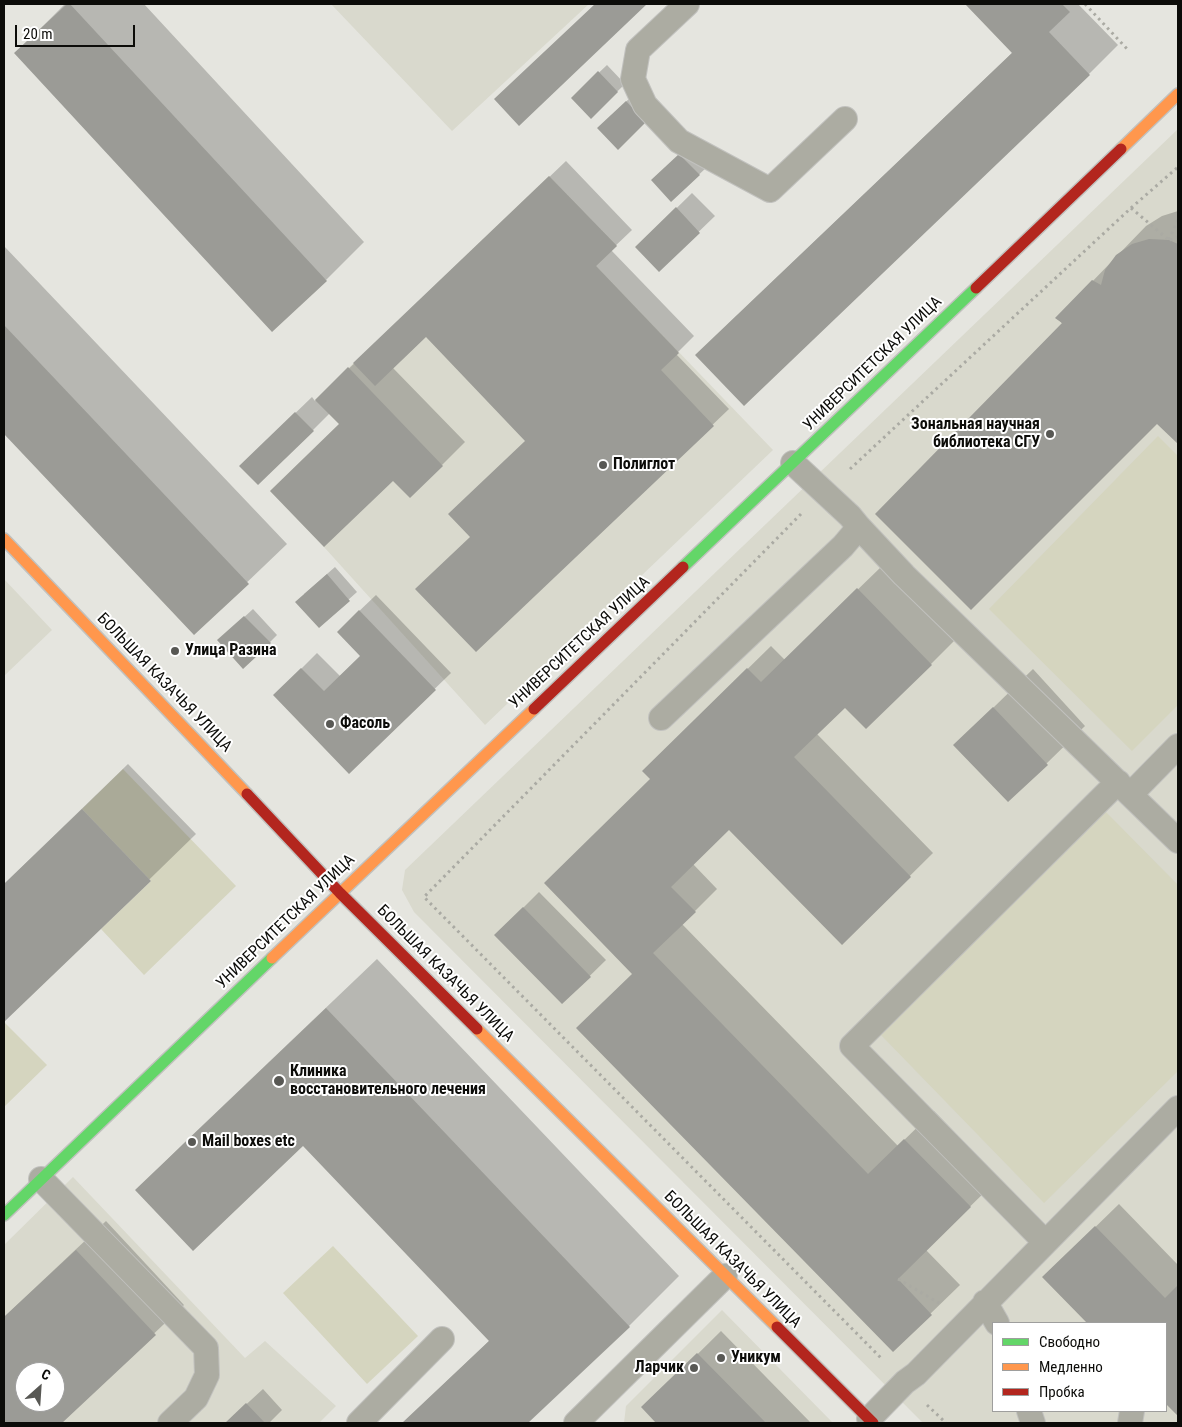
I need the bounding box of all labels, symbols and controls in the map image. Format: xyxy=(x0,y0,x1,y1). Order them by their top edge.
scale bar xyxy=(18,15,138,47)
text: 20 m xyxy=(23,25,53,43)
street label: УНИВЕРСИТЕТСКАЯ УЛИЦА xyxy=(800,293,946,435)
place label: Зональная научная библиотека СГУ xyxy=(911,415,1040,453)
marker: Зональная научная библиотека СГУ xyxy=(1044,428,1056,440)
place label: Полиглот xyxy=(613,455,675,475)
marker: Полиглот xyxy=(597,459,609,471)
street label: УНИВЕРСИТЕТСКАЯ УЛИЦА xyxy=(506,573,654,713)
street label: БОЛЬШАЯ КАЗАЧЬЯ УЛИЦА xyxy=(92,609,236,757)
place label: Улица Разина xyxy=(185,641,276,661)
marker: Улица Разина xyxy=(169,645,181,657)
place label: Фасоль xyxy=(340,714,390,734)
marker: Фасоль xyxy=(324,718,336,730)
street label: УНИВЕРСИТЕТСКАЯ УЛИЦА xyxy=(213,851,359,993)
street label: БОЛЬШАЯ КАЗАЧЬЯ УЛИЦА xyxy=(372,901,518,1047)
place label: Клиника восстановительного лечения xyxy=(290,1062,486,1100)
marker: Клиника восстановительного лечения xyxy=(272,1074,286,1088)
place label: Mail boxes etc xyxy=(202,1132,295,1152)
marker: Mail boxes etc xyxy=(186,1136,198,1148)
street label: БОЛЬШАЯ КАЗАЧЬЯ УЛИЦА xyxy=(659,1187,805,1333)
legend xyxy=(992,1322,1167,1412)
text: Свободно xyxy=(1039,1333,1100,1351)
place label: Уникум xyxy=(731,1348,781,1368)
marker: Уникум xyxy=(715,1352,727,1364)
place label: Ларчик xyxy=(635,1358,684,1378)
text: Медленно xyxy=(1039,1358,1103,1376)
north arrow xyxy=(15,1362,65,1412)
marker: Ларчик xyxy=(688,1362,700,1374)
text: С xyxy=(39,1365,53,1383)
text: Пробка xyxy=(1039,1383,1085,1401)

